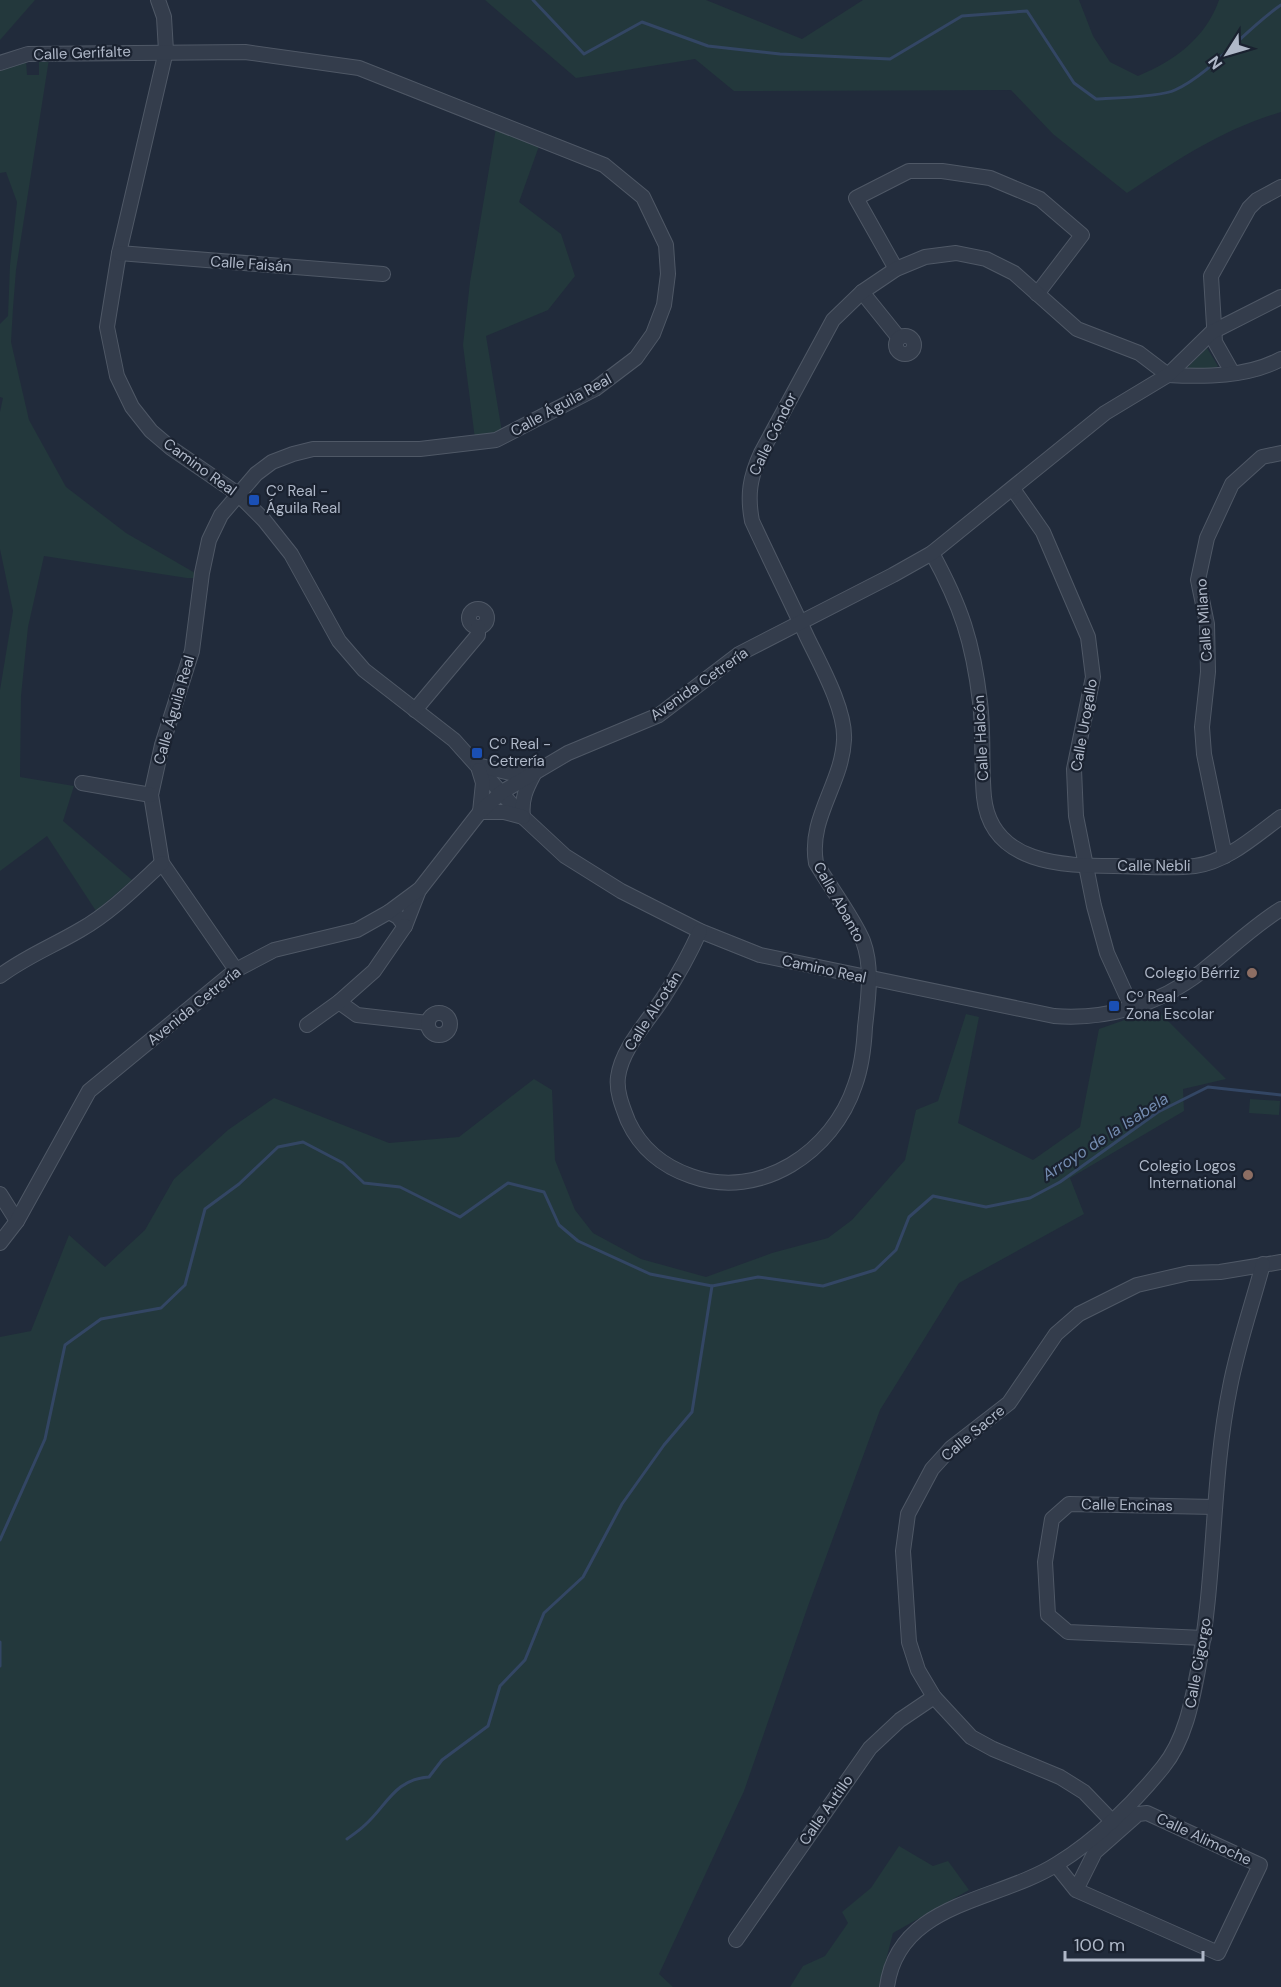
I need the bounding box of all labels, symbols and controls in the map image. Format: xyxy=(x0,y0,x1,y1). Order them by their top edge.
north arrow xyxy=(1197,24,1257,84)
street label: Calle Gerifalte xyxy=(33,41,131,65)
text: N xyxy=(1204,52,1227,74)
street label: Calle Faisán xyxy=(210,251,292,277)
street label: Calle Águila Real xyxy=(507,369,615,441)
street label: Calle Cóndor xyxy=(744,389,802,479)
street label: Camino Real xyxy=(159,434,241,500)
place label: Cº Real - Águila Real xyxy=(266,481,341,518)
marker: Cº Real - Águila Real xyxy=(247,493,261,507)
street label: Calle Milano xyxy=(1191,578,1217,662)
street label: Avenida Cetrería xyxy=(646,643,752,725)
street label: Calle Águila Real xyxy=(149,653,199,767)
street label: Calle Urogallo xyxy=(1066,677,1102,773)
street label: Calle Halcón xyxy=(969,695,993,781)
place label: Cº Real - Cetrería xyxy=(489,734,551,771)
marker: Cº Real - Cetrería xyxy=(470,746,484,760)
street label: Calle Nebli xyxy=(1117,856,1191,876)
street label: Calle Abanto xyxy=(809,858,869,946)
street label: Camino Real xyxy=(780,950,868,988)
street label: Avenida Cetrería xyxy=(143,962,245,1050)
place label: Colegio Bérriz xyxy=(1145,963,1240,983)
marker: Colegio Bérriz xyxy=(1245,966,1259,980)
street label: Calle Alcotán xyxy=(620,967,686,1055)
place label: Cº Real - Zona Escolar xyxy=(1126,987,1215,1024)
marker: Cº Real - Zona Escolar xyxy=(1107,999,1121,1013)
water label: Arroyo de la Isabela xyxy=(1037,1088,1173,1186)
place label: Colegio Logos International xyxy=(1139,1156,1236,1193)
marker: Colegio Logos International xyxy=(1241,1168,1255,1182)
street label: Calle Sacre xyxy=(937,1400,1009,1466)
street label: Calle Encinas xyxy=(1081,1494,1173,1516)
street label: Calle Cigorgo xyxy=(1180,1616,1216,1710)
street label: Calle Autillo xyxy=(794,1771,858,1849)
street label: Calle Alimoche xyxy=(1153,1808,1255,1870)
scale bar xyxy=(1065,1924,1203,1962)
text: 100 m xyxy=(1074,1933,1125,1957)

